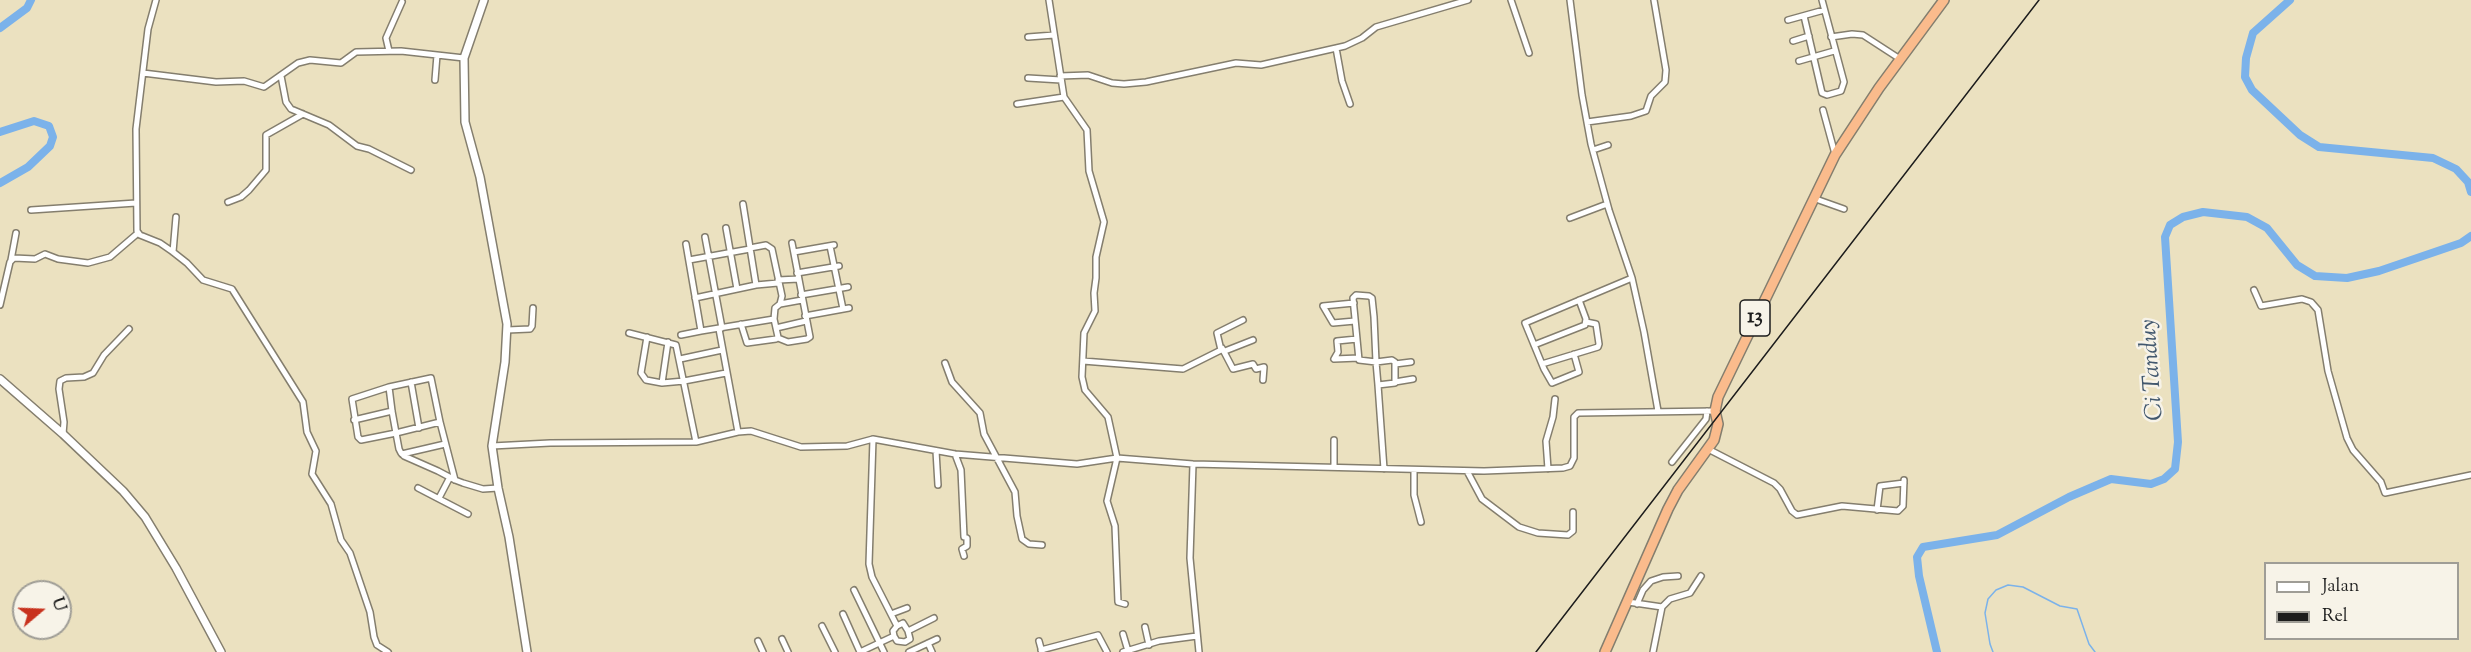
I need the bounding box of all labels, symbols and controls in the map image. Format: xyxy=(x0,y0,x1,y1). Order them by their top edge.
road number: 13 xyxy=(1740,300,1770,336)
water label: Ci Tanduy xyxy=(2136,318,2172,422)
legend xyxy=(2264,562,2459,640)
text: Jalan xyxy=(2322,574,2359,600)
north arrow xyxy=(12,580,72,640)
text: U xyxy=(45,595,71,615)
text: Rel xyxy=(2322,604,2348,630)

